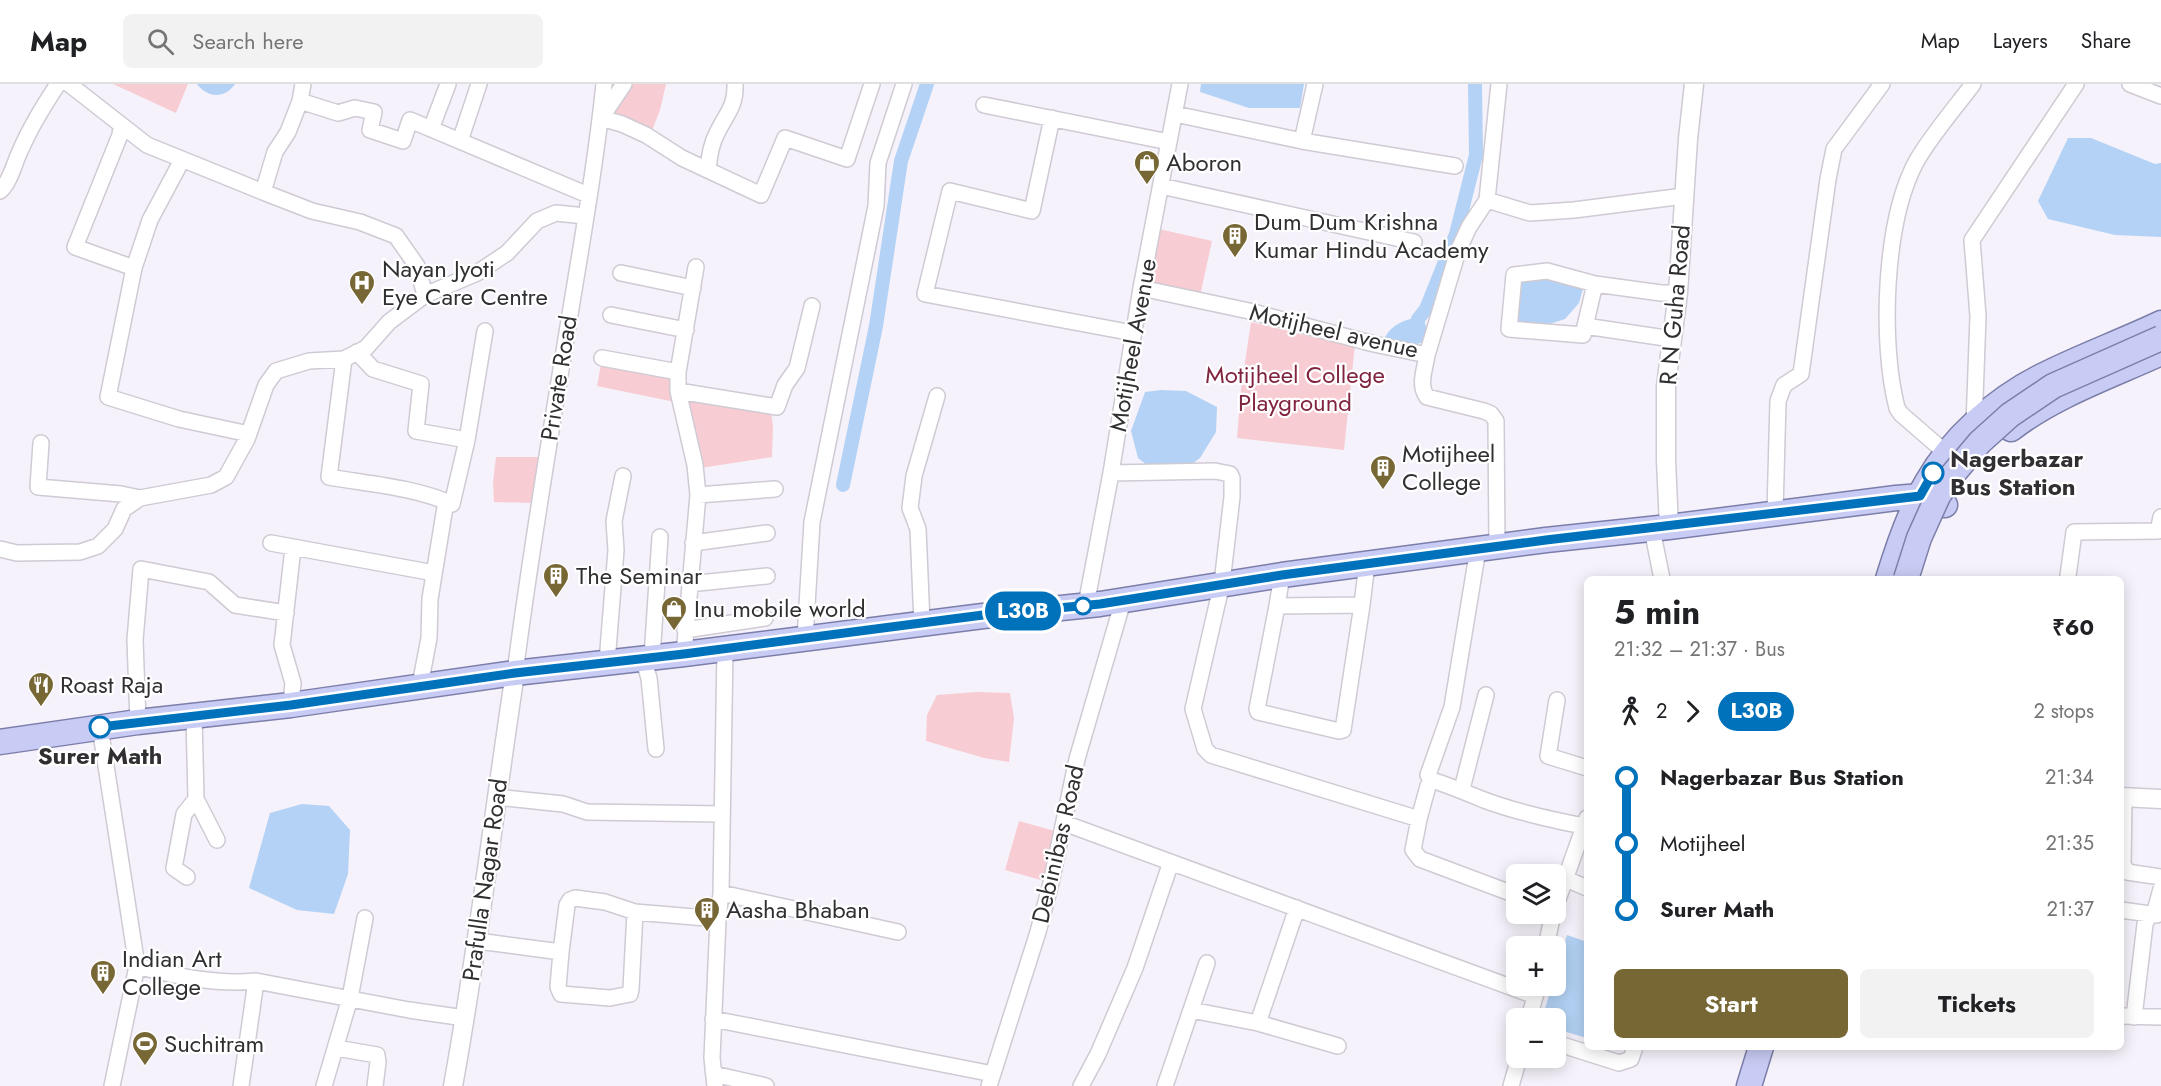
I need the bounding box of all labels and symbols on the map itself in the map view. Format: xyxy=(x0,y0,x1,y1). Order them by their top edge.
place label: Aboron xyxy=(1166,145,1242,180)
shop icon: Aboron xyxy=(1132,148,1162,186)
place label: Dum Dum Krishna Kumar Hindu Academy xyxy=(1254,204,1489,267)
building icon: Dum Dum Krishna Kumar Hindu Academy xyxy=(1220,221,1250,259)
street label: R N Guha Road xyxy=(1650,223,1699,387)
place label: Nayan Jyoti Eye Care Centre xyxy=(382,251,548,314)
street label: Motijheel Avenue xyxy=(1100,256,1165,434)
hospital icon: Nayan Jyoti Eye Care Centre xyxy=(347,268,377,306)
street label: Motijheel avenue xyxy=(1246,294,1422,367)
street label: Private Road xyxy=(531,313,586,443)
park label: Motijheel College Playground xyxy=(1205,357,1385,420)
place label: Motijheel College xyxy=(1402,436,1495,499)
place label: Nagerbazar Bus Station xyxy=(1950,441,2083,504)
building icon: Motijheel College xyxy=(1368,453,1398,491)
marker: Nagerbazar Bus Station xyxy=(1922,462,1944,484)
place label: The Seminar xyxy=(576,558,703,593)
building icon: The Seminar xyxy=(541,561,571,599)
place label: Inu mobile world xyxy=(694,591,866,626)
line badge: L30B xyxy=(981,592,1065,630)
shop icon: Inu mobile world xyxy=(659,594,689,632)
unlabelled marker xyxy=(1074,597,1092,615)
place label: Roast Raja xyxy=(60,667,163,702)
restaurant icon: Roast Raja xyxy=(26,670,56,708)
marker: Surer Math xyxy=(89,716,111,738)
place label: Surer Math xyxy=(38,738,162,773)
street label: Debinibas Road xyxy=(1022,761,1093,926)
street label: Prafulla Nagar Road xyxy=(453,776,516,984)
place label: Aasha Bhaban xyxy=(726,892,870,927)
building icon: Aasha Bhaban xyxy=(692,895,722,933)
place label: Indian Art College xyxy=(122,941,222,1004)
building icon: Indian Art College xyxy=(88,958,118,996)
place label: Suchitram xyxy=(164,1026,264,1061)
sports icon: Suchitram xyxy=(130,1029,160,1067)

